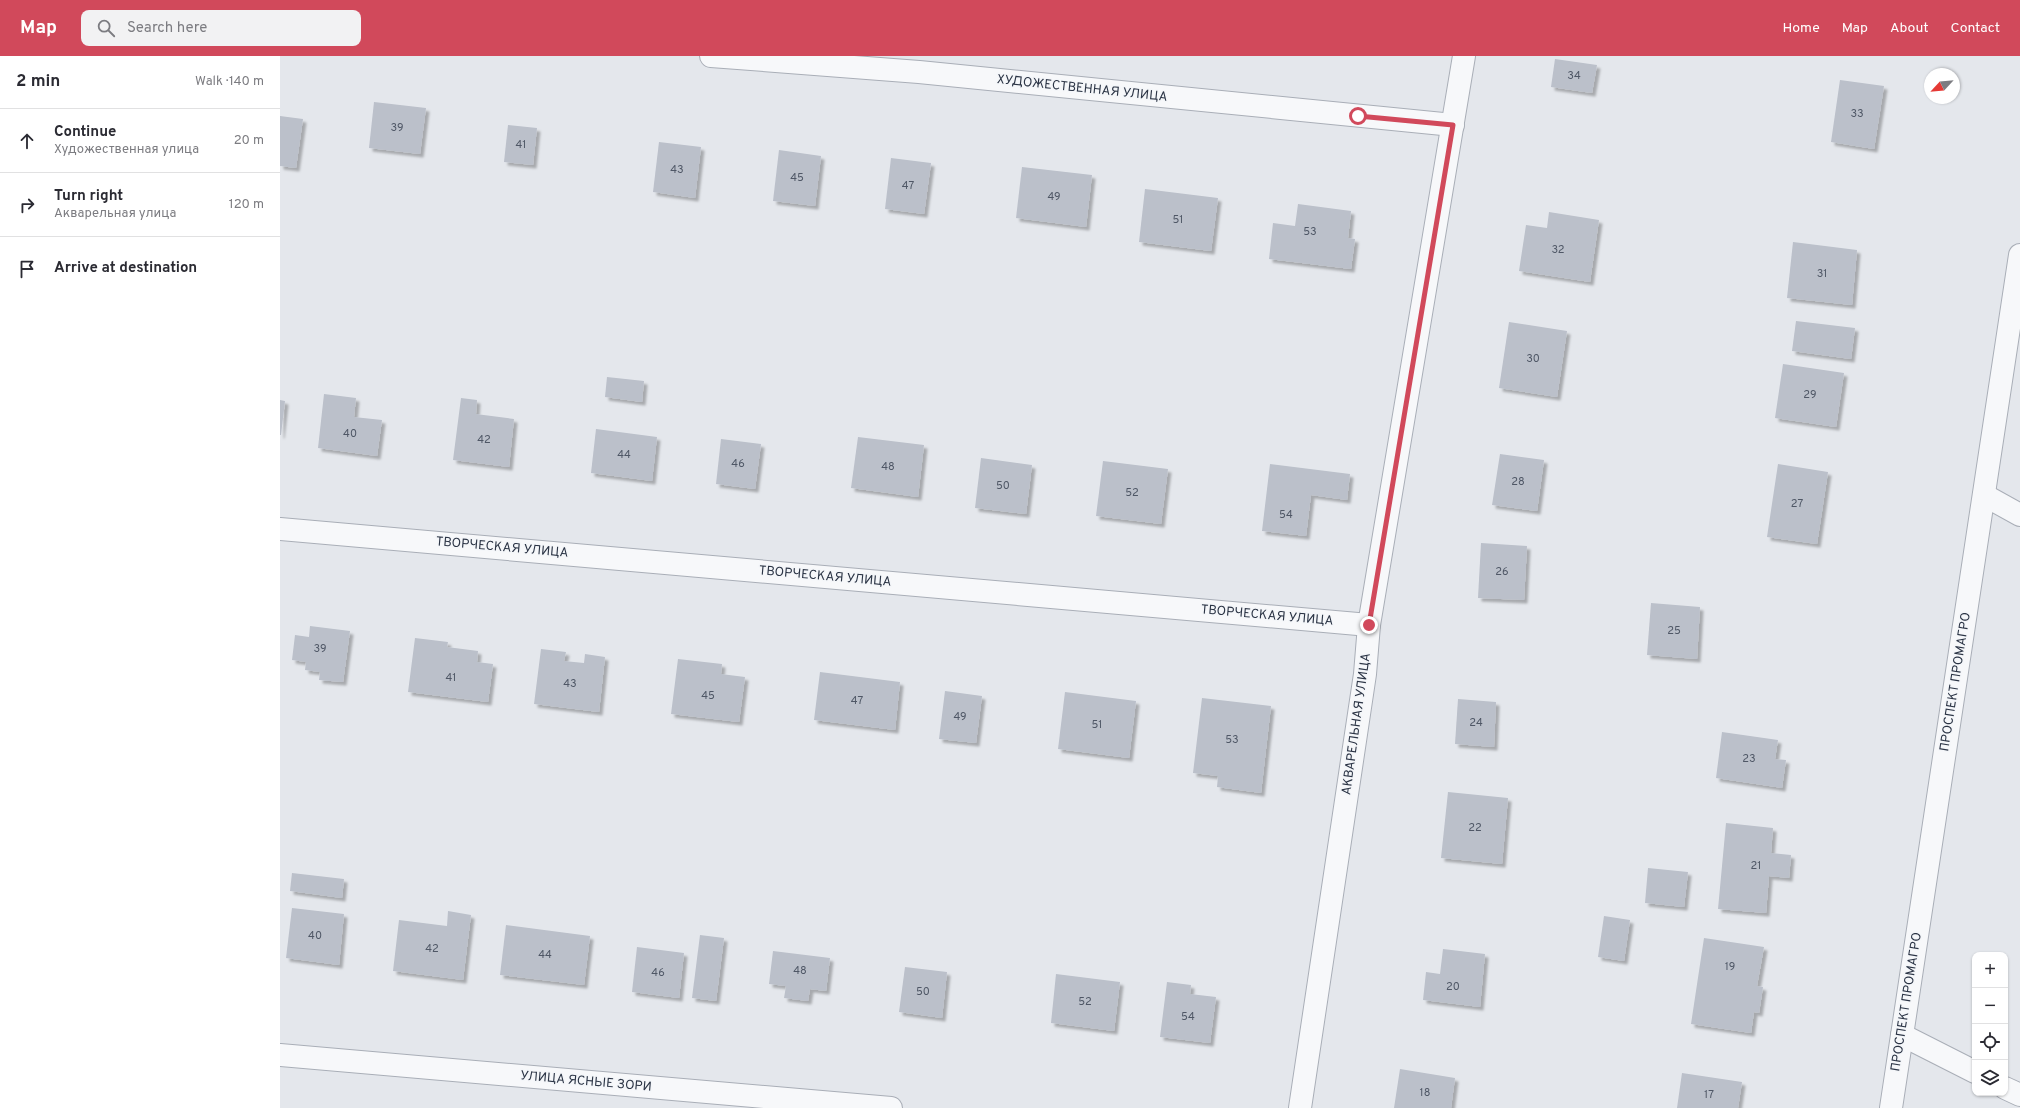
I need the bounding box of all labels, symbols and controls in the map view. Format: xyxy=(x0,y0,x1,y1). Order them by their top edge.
search box xyxy=(81,10,361,46)
text: Map xyxy=(20,16,57,40)
icon: search xyxy=(95,17,117,39)
text: Search here xyxy=(127,19,207,38)
text: Home xyxy=(1783,20,1820,37)
text: Map xyxy=(1842,20,1868,37)
text: About xyxy=(1890,20,1929,37)
text: Contact xyxy=(1951,20,2000,37)
north arrow xyxy=(1924,68,1960,104)
house number: 34 xyxy=(1567,69,1581,83)
text: 2 min xyxy=(16,71,60,93)
street label: ХУДОЖЕСТВЕННАЯ УЛИЦА xyxy=(996,72,1168,106)
text: Walk · 140 m xyxy=(195,74,264,90)
route start xyxy=(1349,107,1367,125)
house number: 33 xyxy=(1850,107,1864,121)
house number: 39 xyxy=(391,121,403,135)
text: Continue xyxy=(54,123,116,142)
icon: ahead xyxy=(16,130,38,152)
text: 20 m xyxy=(234,133,264,149)
house number: 41 xyxy=(516,138,526,152)
text: Художественная улица xyxy=(54,142,199,158)
house number: 43 xyxy=(670,163,684,177)
house number: 45 xyxy=(790,171,804,185)
house number: 47 xyxy=(902,179,914,193)
text: Turn right xyxy=(54,187,123,206)
house number: 49 xyxy=(1047,190,1061,204)
icon: right xyxy=(16,194,38,216)
text: 120 m xyxy=(229,197,264,213)
text: Акварельная улица xyxy=(54,206,176,222)
house number: 51 xyxy=(1173,213,1183,227)
house number: 53 xyxy=(1303,225,1317,239)
house number: 32 xyxy=(1551,243,1565,257)
icon: arrive xyxy=(16,258,38,280)
text: Arrive at destination xyxy=(54,259,197,278)
house number: 31 xyxy=(1817,267,1827,281)
house number: 30 xyxy=(1526,352,1540,366)
house number: 29 xyxy=(1803,388,1817,402)
house number: 40 xyxy=(343,427,357,441)
house number: 42 xyxy=(477,433,491,447)
house number: 44 xyxy=(617,448,631,462)
house number: 46 xyxy=(731,457,745,471)
house number: 48 xyxy=(881,460,895,474)
house number: 28 xyxy=(1511,475,1525,489)
house number: 50 xyxy=(996,479,1010,493)
house number: 52 xyxy=(1125,486,1139,500)
house number: 27 xyxy=(1791,497,1803,511)
house number: 54 xyxy=(1279,508,1293,522)
street label: ТВОРЧЕСКАЯ УЛИЦА xyxy=(435,534,569,562)
street label: ТВОРЧЕСКАЯ УЛИЦА xyxy=(758,563,892,591)
house number: 26 xyxy=(1495,565,1509,579)
street label: ТВОРЧЕСКАЯ УЛИЦА xyxy=(1200,602,1334,630)
street label: ПРОСПЕКТ ПРОМАГРО xyxy=(1937,611,1975,753)
route end xyxy=(1360,616,1378,634)
house number: 25 xyxy=(1667,624,1681,638)
house number: 39 xyxy=(314,642,326,656)
street label: АКВАРЕЛЬНАЯ УЛИЦА xyxy=(1339,652,1375,796)
house number: 41 xyxy=(446,671,456,685)
house number: 43 xyxy=(563,677,577,691)
house number: 45 xyxy=(701,689,715,703)
house number: 47 xyxy=(851,694,863,708)
house number: 49 xyxy=(953,710,967,724)
house number: 24 xyxy=(1469,716,1483,730)
house number: 51 xyxy=(1092,718,1102,732)
house number: 53 xyxy=(1225,733,1239,747)
house number: 23 xyxy=(1742,752,1756,766)
house number: 22 xyxy=(1468,821,1482,835)
house number: 21 xyxy=(1751,859,1761,873)
house number: 40 xyxy=(308,929,322,943)
street label: ПРОСПЕКТ ПРОМАГРО xyxy=(1888,931,1926,1073)
house number: 42 xyxy=(425,942,439,956)
house number: 44 xyxy=(538,948,552,962)
map controls xyxy=(1972,952,2008,1096)
button: + xyxy=(1972,952,2008,988)
house number: 19 xyxy=(1725,960,1735,974)
house number: 48 xyxy=(793,964,807,978)
house number: 46 xyxy=(651,966,665,980)
house number: 20 xyxy=(1446,980,1460,994)
house number: 50 xyxy=(916,985,930,999)
button: − xyxy=(1972,988,2008,1024)
house number: 52 xyxy=(1078,995,1092,1009)
house number: 54 xyxy=(1181,1010,1195,1024)
button: locate xyxy=(1972,1024,2008,1060)
button: layers xyxy=(1972,1060,2008,1096)
street label: УЛИЦА ЯСНЫЕ ЗОРИ xyxy=(520,1068,652,1096)
house number: 18 xyxy=(1420,1086,1430,1100)
house number: 17 xyxy=(1704,1088,1714,1102)

